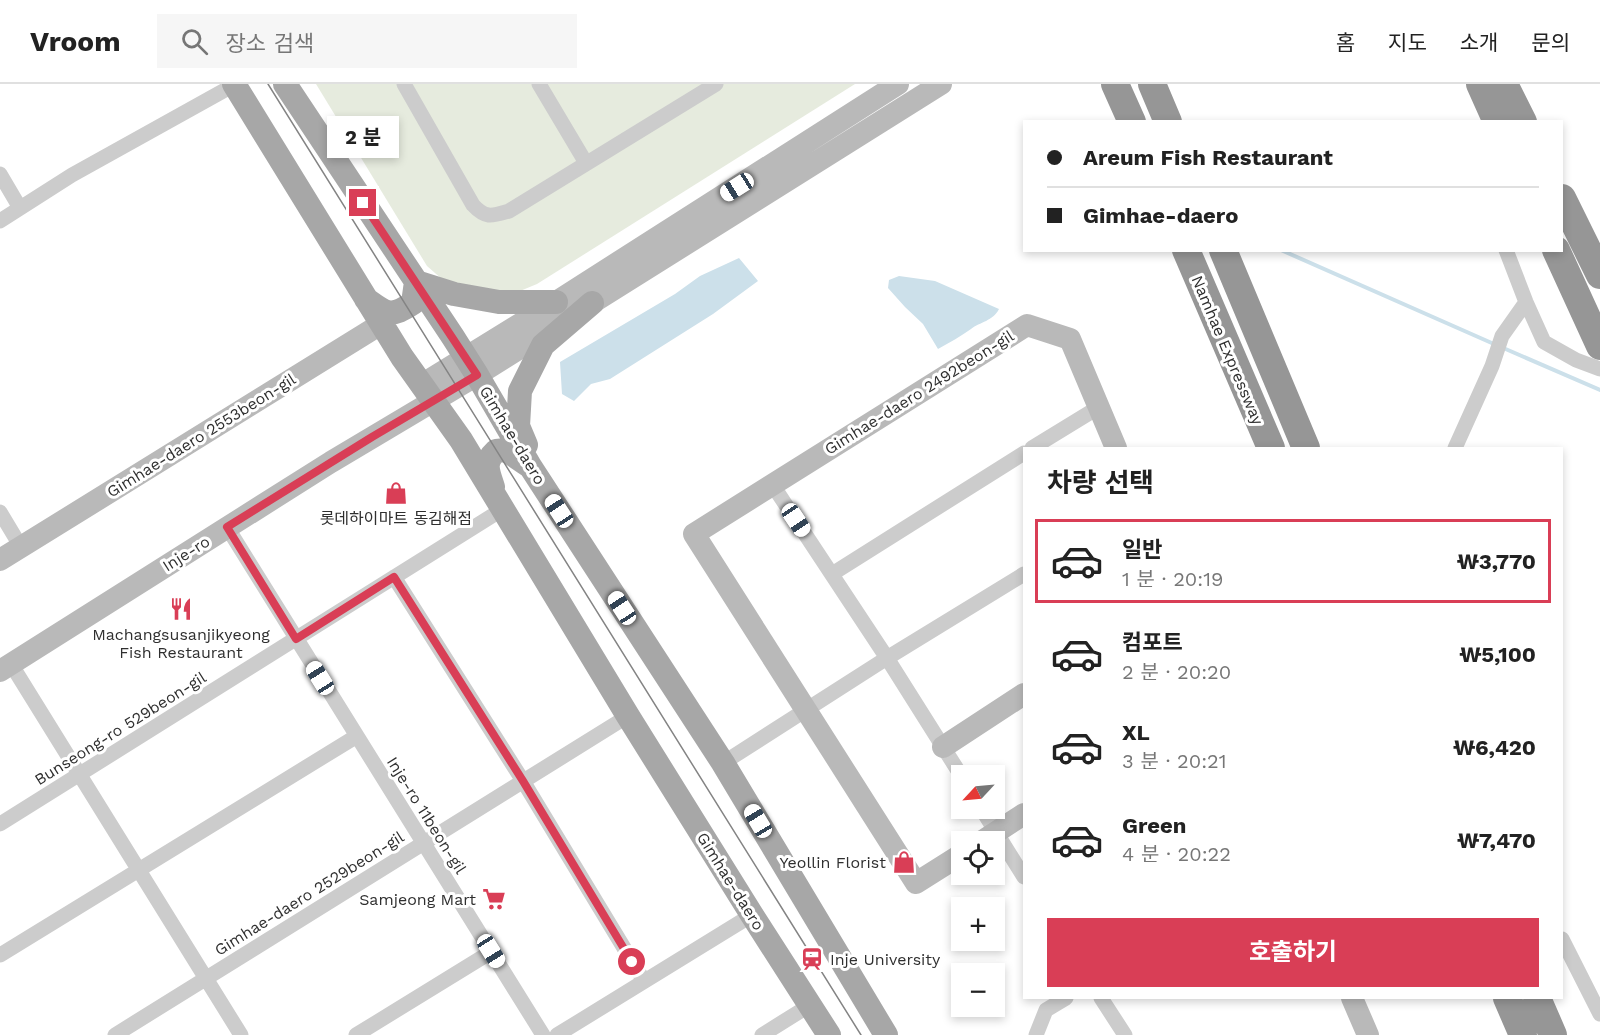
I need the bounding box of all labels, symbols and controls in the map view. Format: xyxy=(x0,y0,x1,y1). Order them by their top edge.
search box xyxy=(157,14,577,68)
text: Vroom xyxy=(30,25,121,58)
icon: search xyxy=(178,25,211,58)
text: 홈 xyxy=(1336,30,1355,55)
text: 지도 xyxy=(1388,30,1427,55)
text: 소개 xyxy=(1460,30,1498,55)
text: 문의 xyxy=(1531,30,1570,55)
text: 장소 검색 xyxy=(226,31,314,56)
callout: 2 분 xyxy=(327,116,399,158)
text: 2 분 xyxy=(345,125,381,149)
text: Areum Fish Restaurant xyxy=(1083,145,1333,170)
car xyxy=(717,170,757,204)
route end xyxy=(349,189,376,216)
text: Gimhae-daero xyxy=(1083,203,1238,228)
street label: Namhae Expressway xyxy=(1187,273,1268,428)
street label: Gimhae-daero 2492beon-gil xyxy=(821,326,1017,459)
street label: Gimhae-daero 2553beon-gil xyxy=(103,369,299,501)
street label: Gimhae-daero xyxy=(476,383,549,488)
text: 차량 선택 xyxy=(1047,467,1154,499)
shop icon: 롯데하이마트 동김해점 xyxy=(383,480,409,506)
car xyxy=(542,491,576,531)
car xyxy=(778,500,814,540)
place label: 롯데하이마트 동김해점 xyxy=(320,509,472,528)
street label: Inje-ro xyxy=(159,532,213,575)
icon: car xyxy=(1050,534,1104,588)
text: 일반 xyxy=(1122,537,1162,562)
text: ₩3,770 xyxy=(1457,549,1536,574)
text: 1 분 · 20:19 xyxy=(1122,567,1223,591)
car xyxy=(605,588,639,628)
restaurant icon: Machangsusanjikyeong Fish Restaurant xyxy=(168,596,194,622)
place label: Machangsusanjikyeong Fish Restaurant xyxy=(92,625,270,662)
icon: car xyxy=(1050,627,1104,681)
text: 컴포트 xyxy=(1122,630,1183,655)
text: ₩5,100 xyxy=(1459,642,1536,667)
car xyxy=(303,658,337,698)
text: 2 분 · 20:20 xyxy=(1122,660,1231,684)
street label: Bunseong-ro 529beon-gil xyxy=(31,668,210,789)
icon: car xyxy=(1050,720,1104,774)
text: XL xyxy=(1122,720,1150,745)
text: ₩6,420 xyxy=(1453,735,1536,760)
text: 3 분 · 20:21 xyxy=(1122,749,1227,773)
street label: Inje-ro 11beon-gil xyxy=(383,753,470,877)
north arrow xyxy=(951,765,1005,819)
map controls xyxy=(951,765,1005,1017)
car xyxy=(741,801,775,841)
icon: car xyxy=(1050,813,1104,867)
text: Green xyxy=(1122,813,1186,838)
street label: Gimhae-daero 2529beon-gil xyxy=(211,827,407,960)
text: ₩7,470 xyxy=(1457,828,1536,853)
street label: Gimhae-daero xyxy=(693,829,768,934)
button: locate xyxy=(951,831,1005,885)
text: 4 분 · 20:22 xyxy=(1122,842,1231,866)
shop icon: Yeollin Florist xyxy=(891,849,917,875)
place label: Yeollin Florist xyxy=(780,853,886,872)
supermarket icon: Samjeong Mart xyxy=(481,886,507,912)
place label: Samjeong Mart xyxy=(359,890,476,909)
button: + xyxy=(951,897,1005,951)
button: 호출하기 xyxy=(1047,918,1539,987)
car xyxy=(474,931,508,971)
station icon: Inje University xyxy=(799,946,825,972)
route start xyxy=(618,948,645,975)
place label: Inje University xyxy=(830,950,941,969)
button: − xyxy=(951,963,1005,1017)

